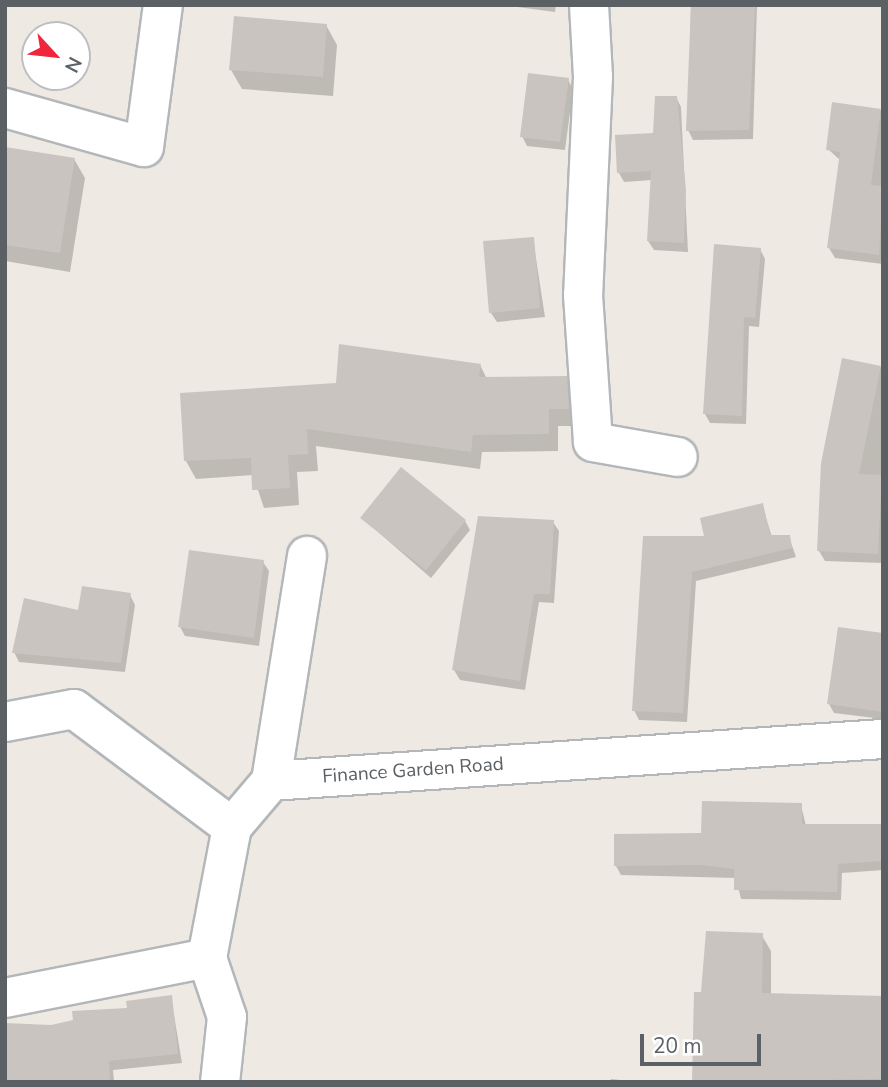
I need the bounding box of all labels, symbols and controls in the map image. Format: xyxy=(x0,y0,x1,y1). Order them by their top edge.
north arrow xyxy=(21,21,91,91)
text: N xyxy=(58,52,88,77)
street label: Finance Garden Road xyxy=(322,753,504,789)
scale bar xyxy=(643,1020,764,1064)
text: 20 m xyxy=(653,1032,702,1060)

